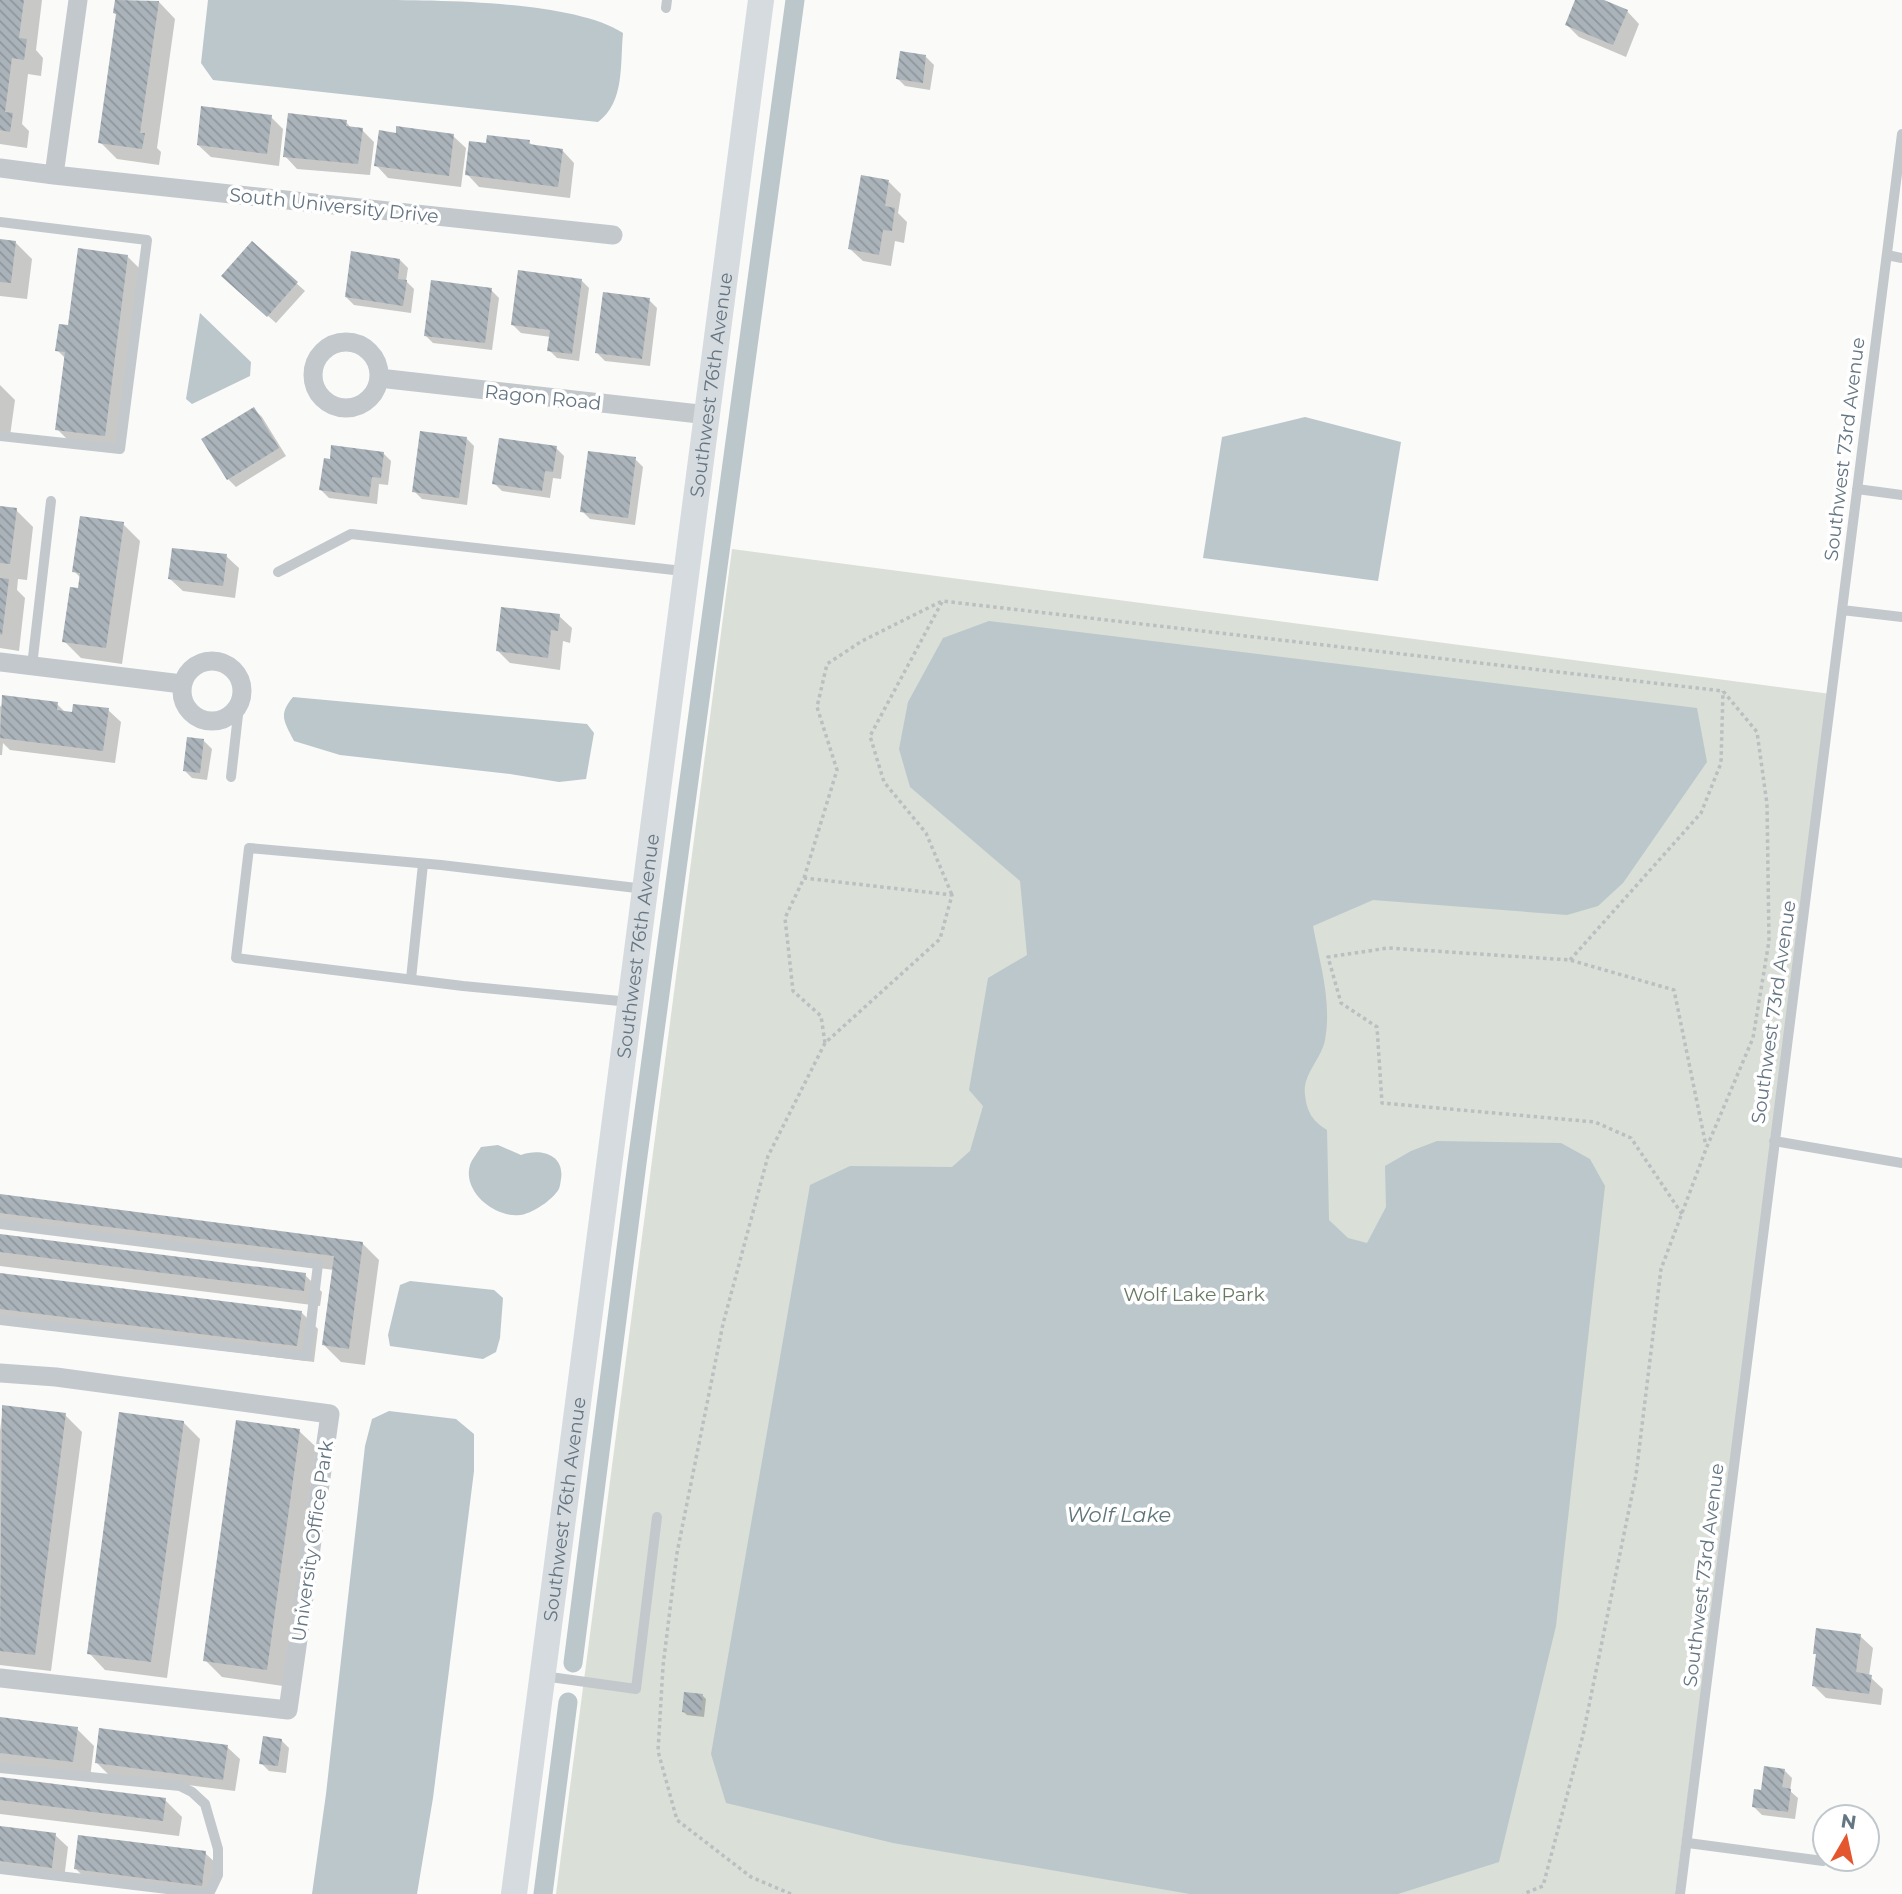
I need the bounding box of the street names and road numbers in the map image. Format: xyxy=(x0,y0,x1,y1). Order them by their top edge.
street label: South University Drive xyxy=(228,183,440,228)
street label: Southwest 76th Avenue xyxy=(685,271,737,499)
street label: Southwest 73rd Avenue xyxy=(1819,336,1870,562)
street label: Ragon Road xyxy=(483,380,602,415)
street label: Southwest 76th Avenue xyxy=(612,832,664,1060)
street label: Southwest 73rd Avenue xyxy=(1746,899,1801,1125)
street label: Southwest 76th Avenue xyxy=(539,1396,591,1623)
street label: University Office Park xyxy=(287,1438,338,1643)
street label: Southwest 73rd Avenue xyxy=(1678,1462,1729,1688)

